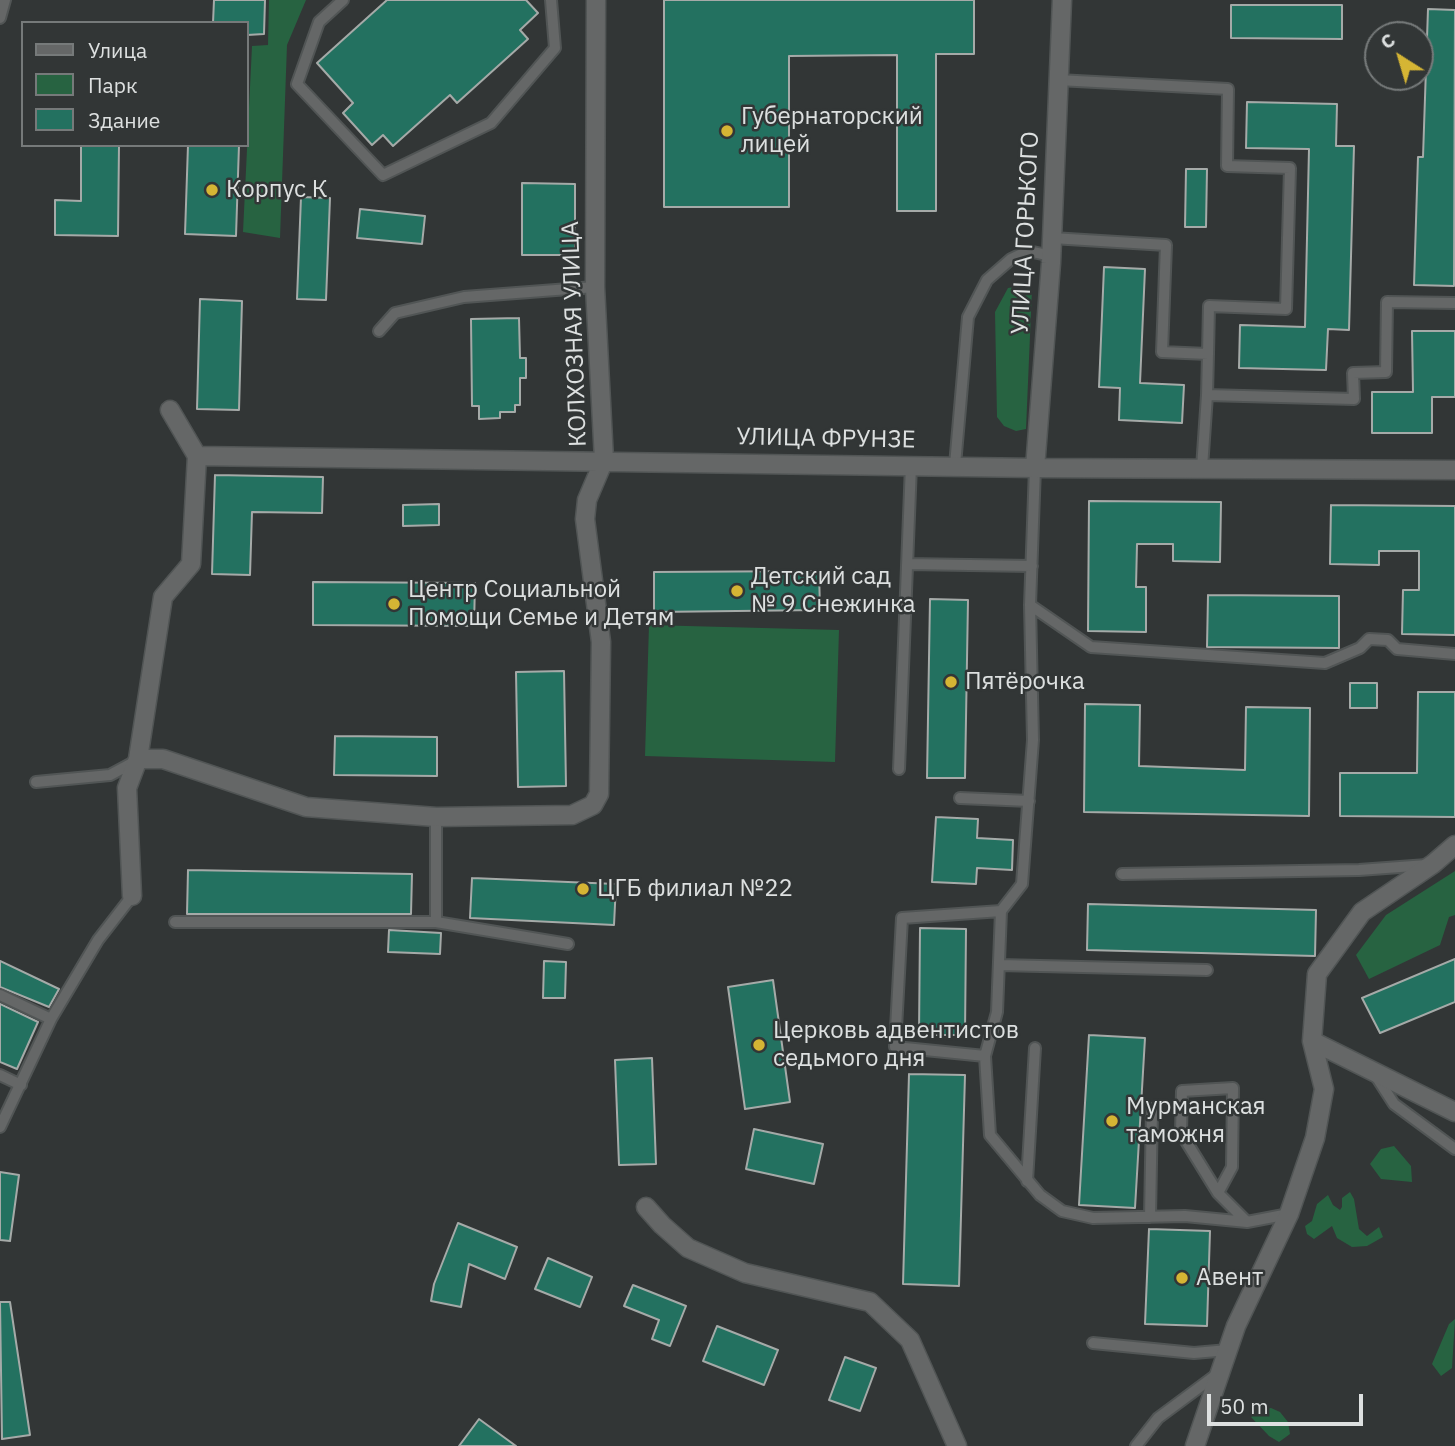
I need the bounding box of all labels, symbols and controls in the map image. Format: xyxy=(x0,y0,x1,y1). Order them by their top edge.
legend xyxy=(21,21,248,147)
north arrow xyxy=(1364,21,1434,91)
text: С xyxy=(1375,28,1400,54)
text: Улица xyxy=(88,36,147,64)
text: Парк xyxy=(88,71,138,99)
place label: Губернаторский лицей xyxy=(741,103,923,159)
text: Здание xyxy=(88,106,160,134)
marker: Губернаторский лицей xyxy=(719,123,735,139)
street label: УЛИЦА ГОРЬКОГО xyxy=(1006,131,1046,335)
place label: Корпус К xyxy=(226,176,328,204)
marker: Корпус К xyxy=(204,182,220,198)
street label: КОЛХОЗНАЯ УЛИЦА xyxy=(557,221,593,447)
street label: УЛИЦА ФРУНЗЕ xyxy=(736,423,916,455)
place label: Детский сад № 9 Снежинка xyxy=(751,563,916,619)
place label: Центр Социальной Помощи Семье и Детям xyxy=(408,576,675,632)
marker: Детский сад № 9 Снежинка xyxy=(729,583,745,599)
marker: Центр Социальной Помощи Семье и Детям xyxy=(386,596,402,612)
place label: Пятёрочка xyxy=(965,668,1085,696)
marker: Пятёрочка xyxy=(943,674,959,690)
place label: ЦГБ филиал №22 xyxy=(597,875,793,903)
marker: ЦГБ филиал №22 xyxy=(575,881,591,897)
place label: Церковь адвентистов седьмого дня xyxy=(773,1017,1019,1073)
marker: Церковь адвентистов седьмого дня xyxy=(751,1037,767,1053)
place label: Мурманская таможня xyxy=(1126,1093,1266,1149)
marker: Мурманская таможня xyxy=(1104,1113,1120,1129)
place label: Авент xyxy=(1196,1264,1263,1292)
marker: Авент xyxy=(1174,1270,1190,1286)
scale bar xyxy=(1210,1380,1366,1424)
text: 50 m xyxy=(1220,1392,1269,1420)

